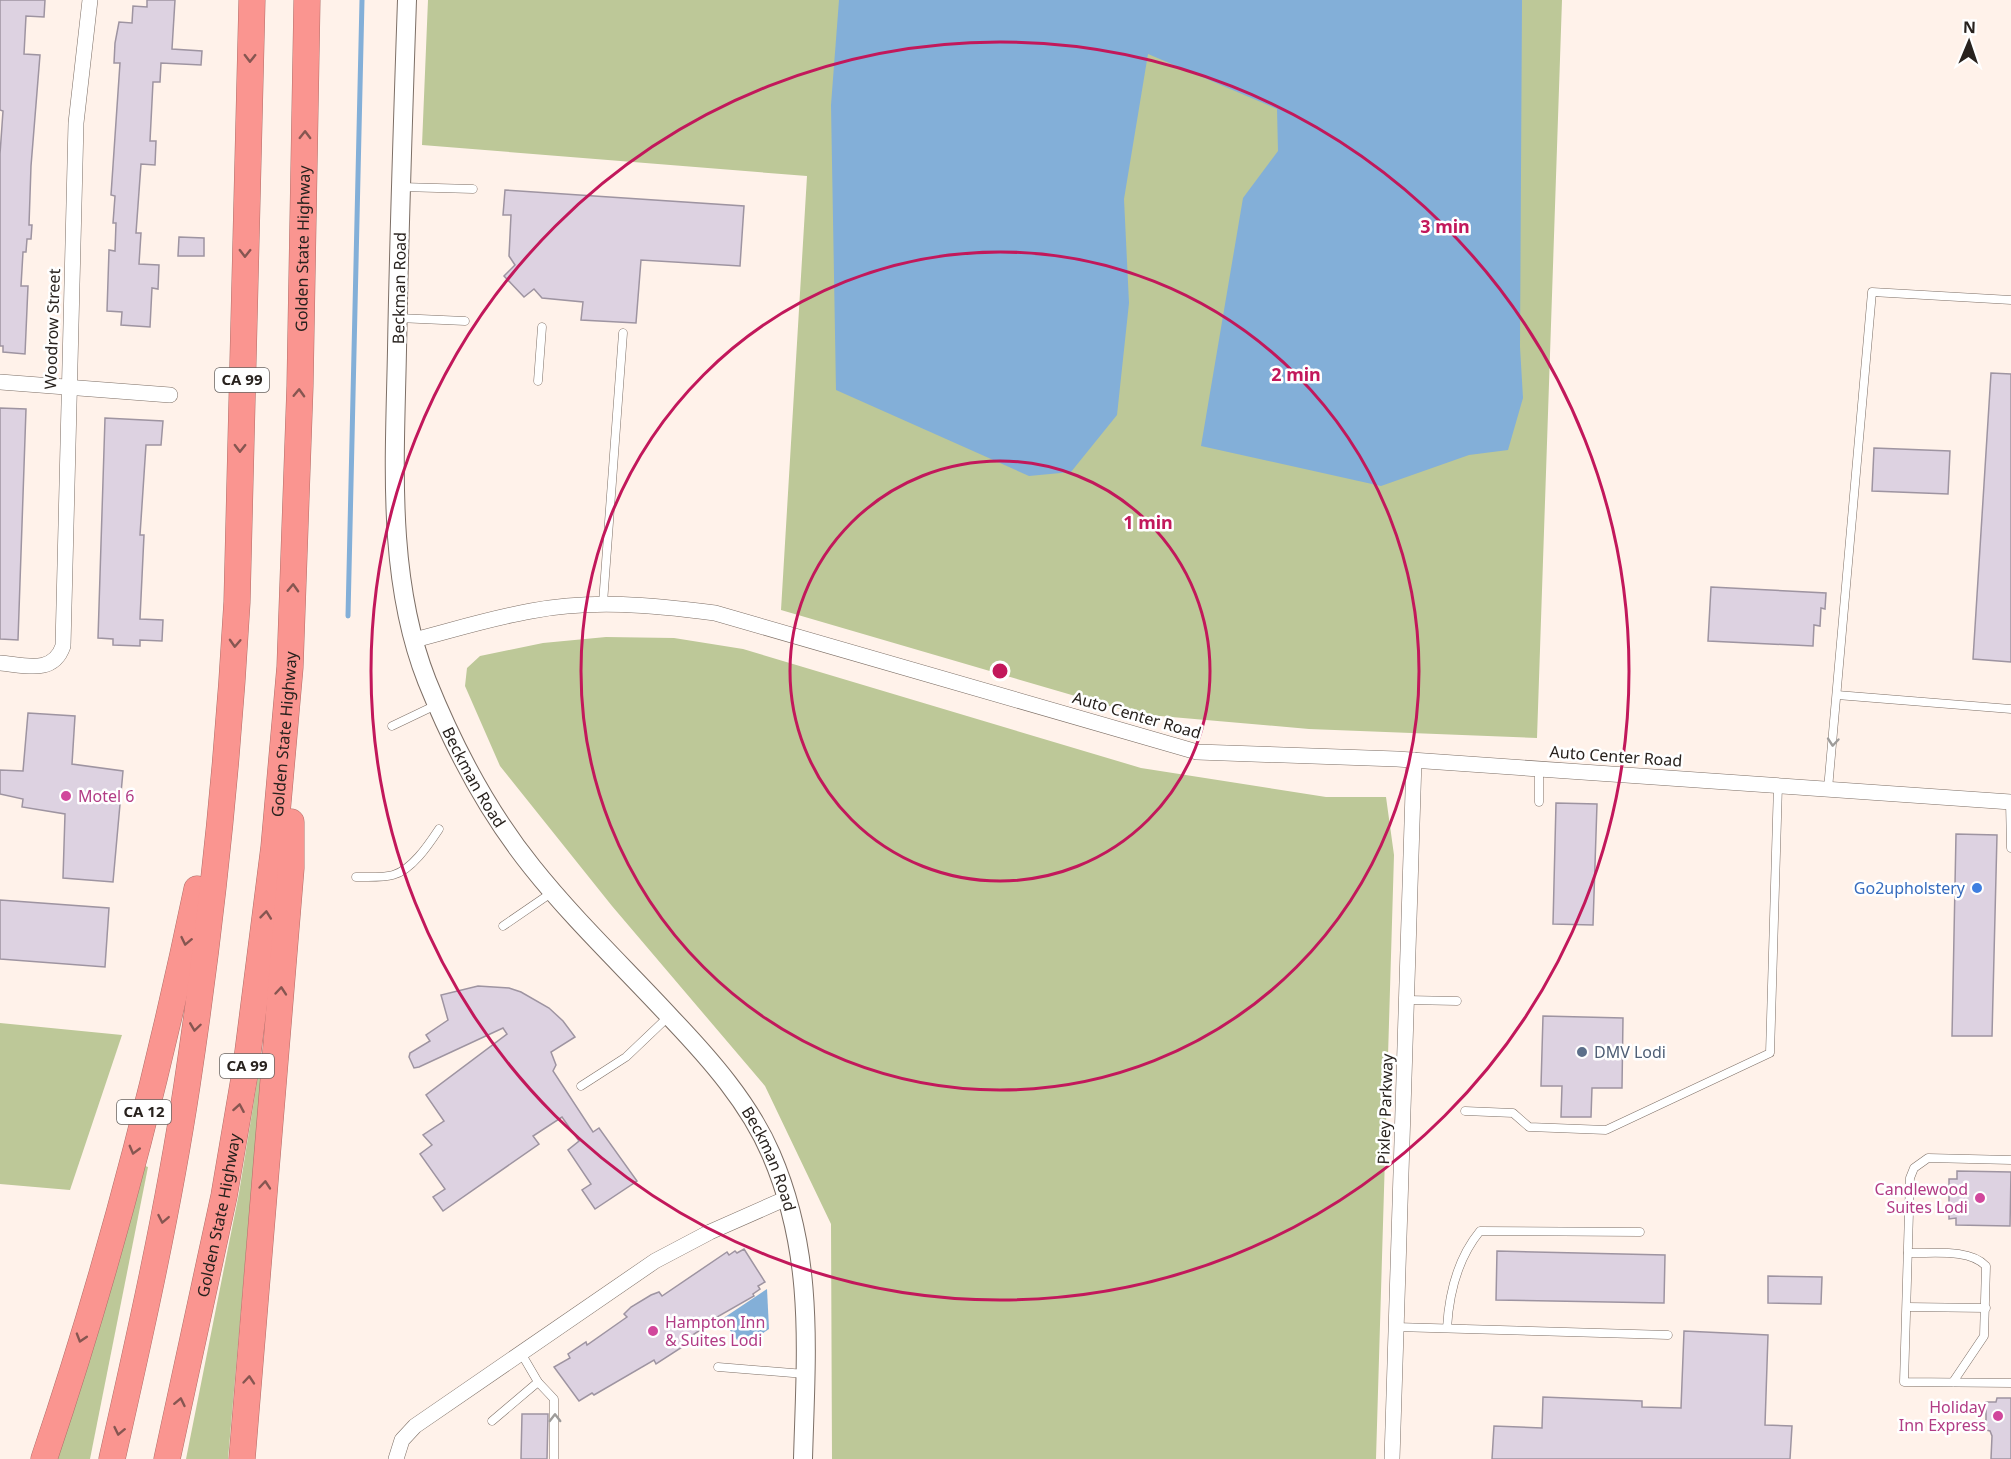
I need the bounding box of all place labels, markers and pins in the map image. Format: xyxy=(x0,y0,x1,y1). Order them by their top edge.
centre of rings xyxy=(990,661,1010,681)
place label: Motel 6 xyxy=(78,785,134,807)
marker: Motel 6 xyxy=(59,789,73,803)
place label: Go2upholstery xyxy=(1854,877,1966,899)
marker: Go2upholstery xyxy=(1970,881,1984,895)
place label: DMV Lodi xyxy=(1594,1041,1666,1063)
marker: DMV Lodi xyxy=(1575,1045,1589,1059)
place label: Candlewood Suites Lodi xyxy=(1875,1178,1968,1218)
marker: Candlewood Suites Lodi xyxy=(1973,1191,1987,1205)
place label: Hampton Inn & Suites Lodi xyxy=(665,1311,765,1351)
marker: Hampton Inn & Suites Lodi xyxy=(646,1324,660,1338)
place label: Holiday Inn Express xyxy=(1899,1396,1987,1436)
marker: Holiday Inn Express xyxy=(1991,1409,2005,1423)

